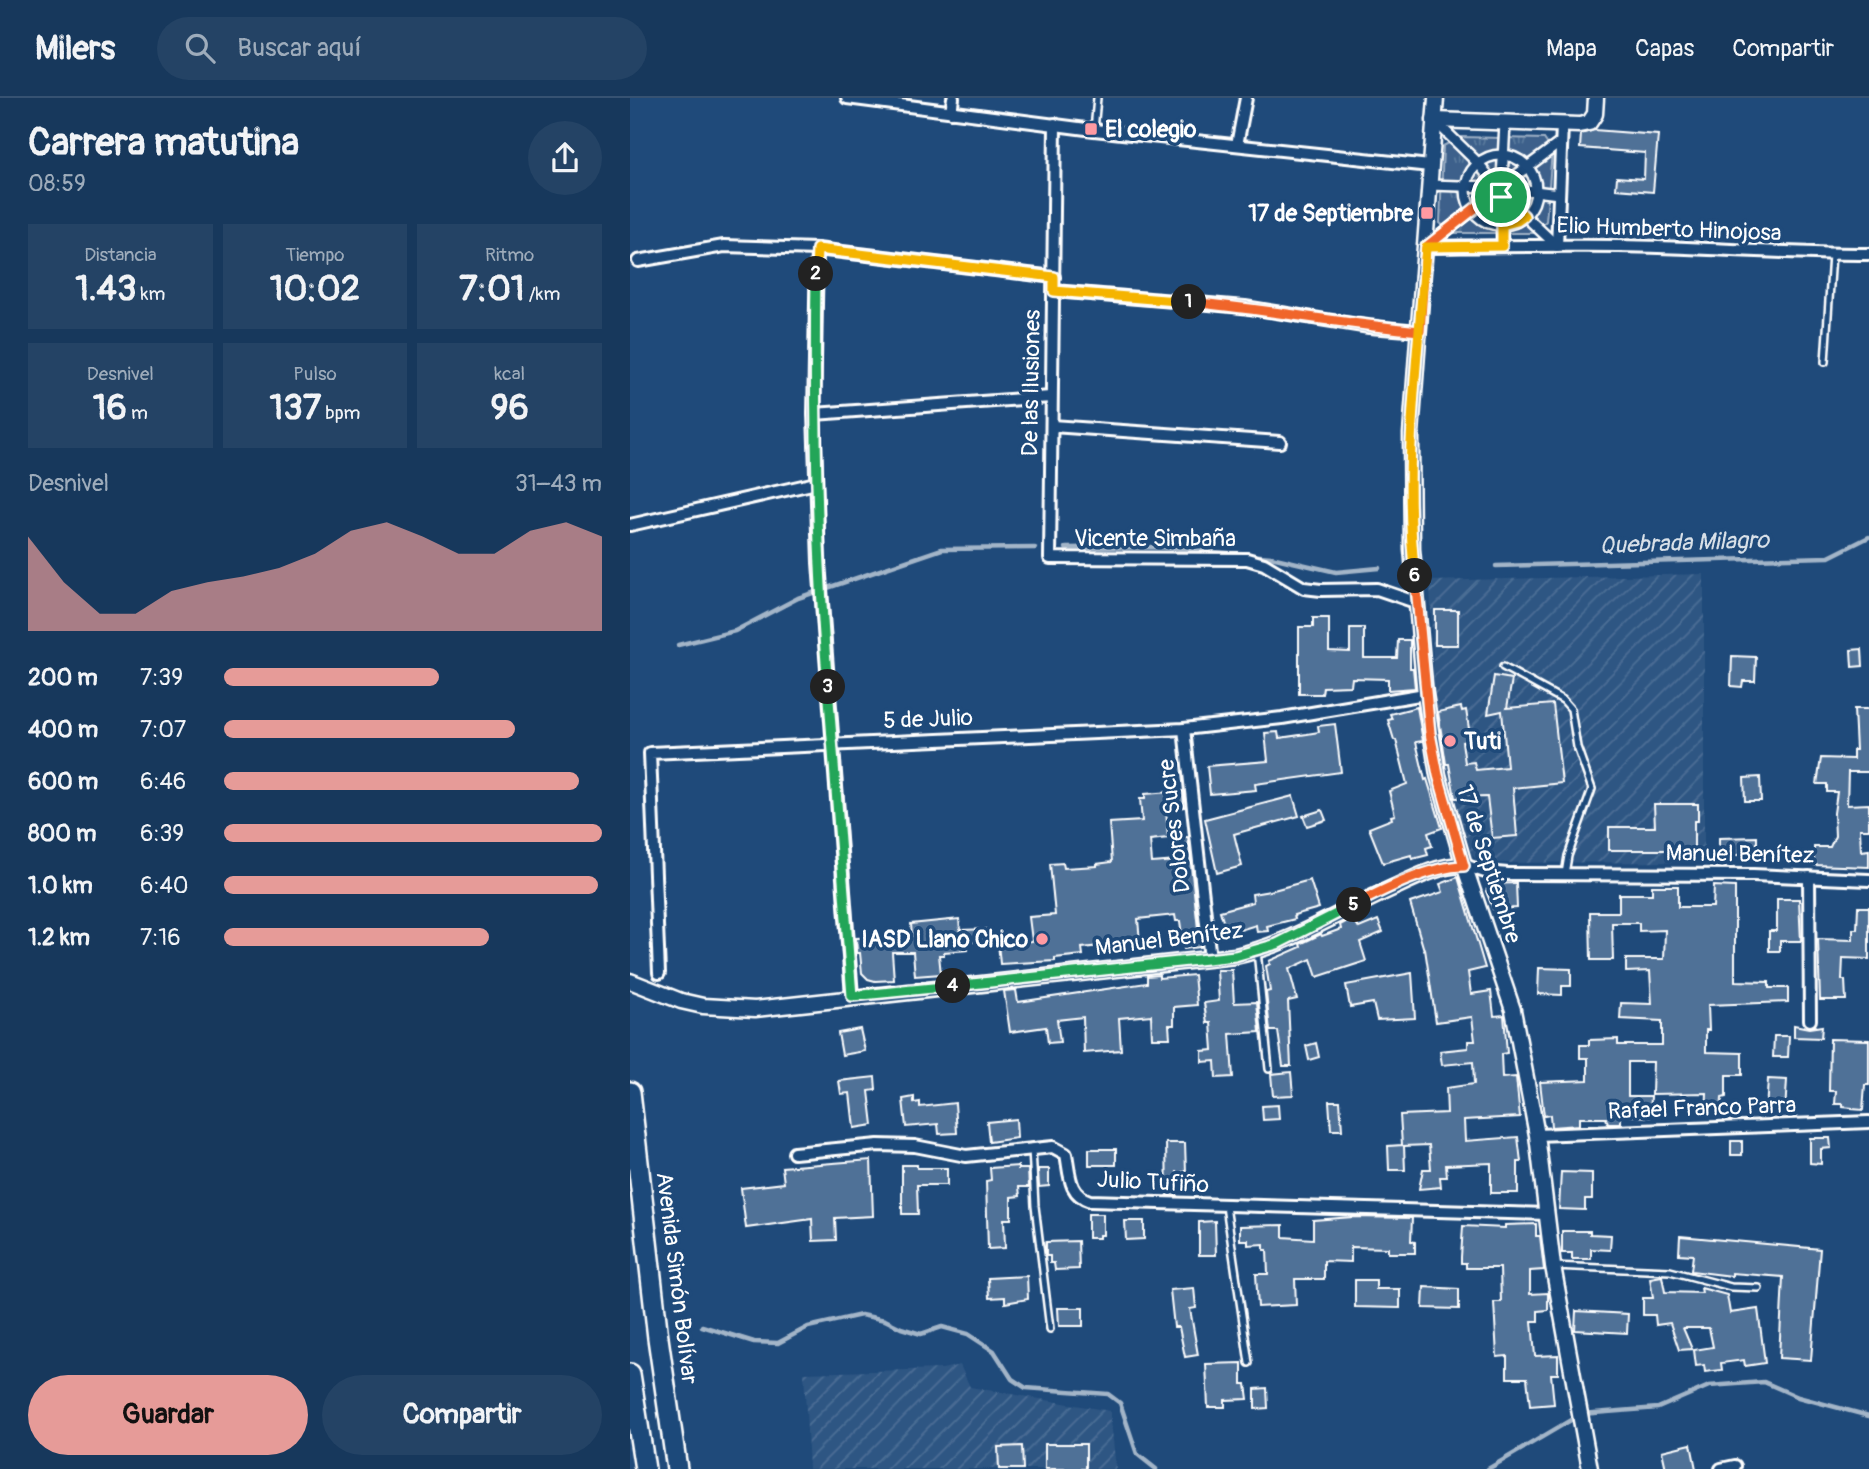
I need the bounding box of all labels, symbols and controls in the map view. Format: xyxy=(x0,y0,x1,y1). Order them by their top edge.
search box xyxy=(157,17,647,80)
text: Milers xyxy=(35,28,115,69)
icon: search xyxy=(181,29,219,67)
text: Buscar aquí xyxy=(237,32,362,64)
text: Mapa xyxy=(1546,34,1597,63)
text: Capas xyxy=(1635,34,1694,63)
text: Compartir xyxy=(1732,34,1834,63)
place label: El colegio xyxy=(1105,115,1197,144)
text: Carrera matutina xyxy=(28,119,299,167)
button: share xyxy=(528,121,602,195)
marker: El colegio xyxy=(1083,121,1099,137)
pin xyxy=(1471,167,1531,227)
text: 08:59 xyxy=(28,169,86,198)
icon: arrive xyxy=(1482,178,1520,216)
place label: 17 de Septiembre xyxy=(1248,199,1414,228)
marker: 17 de Septiembre xyxy=(1419,205,1435,221)
street label: Elio Humberto Hinojosa xyxy=(1556,211,1782,247)
text: Distancia xyxy=(84,243,157,267)
text: Tiempo xyxy=(285,243,345,267)
text: Ritmo xyxy=(485,243,534,267)
pin: 2 xyxy=(798,256,834,292)
text: 2 xyxy=(810,261,821,285)
text: 1.43 xyxy=(75,267,136,311)
text: 10:02 xyxy=(270,267,360,311)
text: 7:01 xyxy=(459,267,525,311)
text: km xyxy=(136,282,165,306)
text: /km xyxy=(525,282,560,306)
pin: 1 xyxy=(1172,284,1206,320)
text: 1 xyxy=(1185,289,1192,313)
street label: De las Ilusiones xyxy=(1015,309,1047,457)
text: Desnivel xyxy=(87,362,154,386)
text: Pulso xyxy=(293,362,337,386)
text: kcal xyxy=(494,362,525,386)
text: 16 xyxy=(93,386,127,430)
text: 137 xyxy=(269,386,321,430)
text: 96 xyxy=(490,386,529,430)
text: m xyxy=(127,401,148,425)
text: bpm xyxy=(321,401,361,425)
text: Desnivel xyxy=(28,469,109,498)
text: 31–43 m xyxy=(515,469,602,498)
street label: Vicente Simbaña xyxy=(1074,524,1236,553)
water label: Quebrada Milagro xyxy=(1599,525,1771,560)
pin: 6 xyxy=(1398,559,1432,594)
text: 6 xyxy=(1409,563,1420,587)
text: 200 m xyxy=(28,663,98,692)
text: 7:39 xyxy=(140,663,183,692)
pin: 3 xyxy=(810,670,846,704)
text: 3 xyxy=(822,674,833,698)
street label: 5 de Julio xyxy=(883,703,973,735)
text: 400 m xyxy=(28,715,98,744)
text: 7:07 xyxy=(140,715,186,744)
place label: Tuti xyxy=(1463,727,1501,756)
marker: Tuti xyxy=(1442,733,1458,749)
street label: Dolores Sucre xyxy=(1151,757,1197,895)
text: 600 m xyxy=(28,767,98,796)
text: 6:46 xyxy=(140,767,186,796)
street label: 17 de Septiembre xyxy=(1450,781,1528,948)
text: 800 m xyxy=(28,819,96,848)
text: 6:39 xyxy=(140,819,184,848)
street label: Manuel Benítez xyxy=(1665,838,1815,870)
text: 1.0 km xyxy=(28,871,93,900)
text: 6:40 xyxy=(140,871,189,900)
pin: 5 xyxy=(1336,888,1372,922)
text: 5 xyxy=(1348,892,1359,916)
street label: Manuel Benítez xyxy=(1093,916,1245,962)
text: 1.2 km xyxy=(28,923,90,952)
text: 7:16 xyxy=(140,923,181,952)
place label: IASD Llano Chico xyxy=(861,925,1029,954)
marker: IASD Llano Chico xyxy=(1034,931,1050,947)
pin: 4 xyxy=(936,968,970,1004)
text: 4 xyxy=(947,973,958,997)
street label: Rafael Franco Parra xyxy=(1607,1090,1797,1126)
street label: Julio Tufiño xyxy=(1096,1165,1210,1199)
street label: Avenida Simón Bolívar xyxy=(650,1170,704,1386)
button: Guardar xyxy=(28,1375,308,1455)
button: Compartir xyxy=(322,1375,602,1455)

